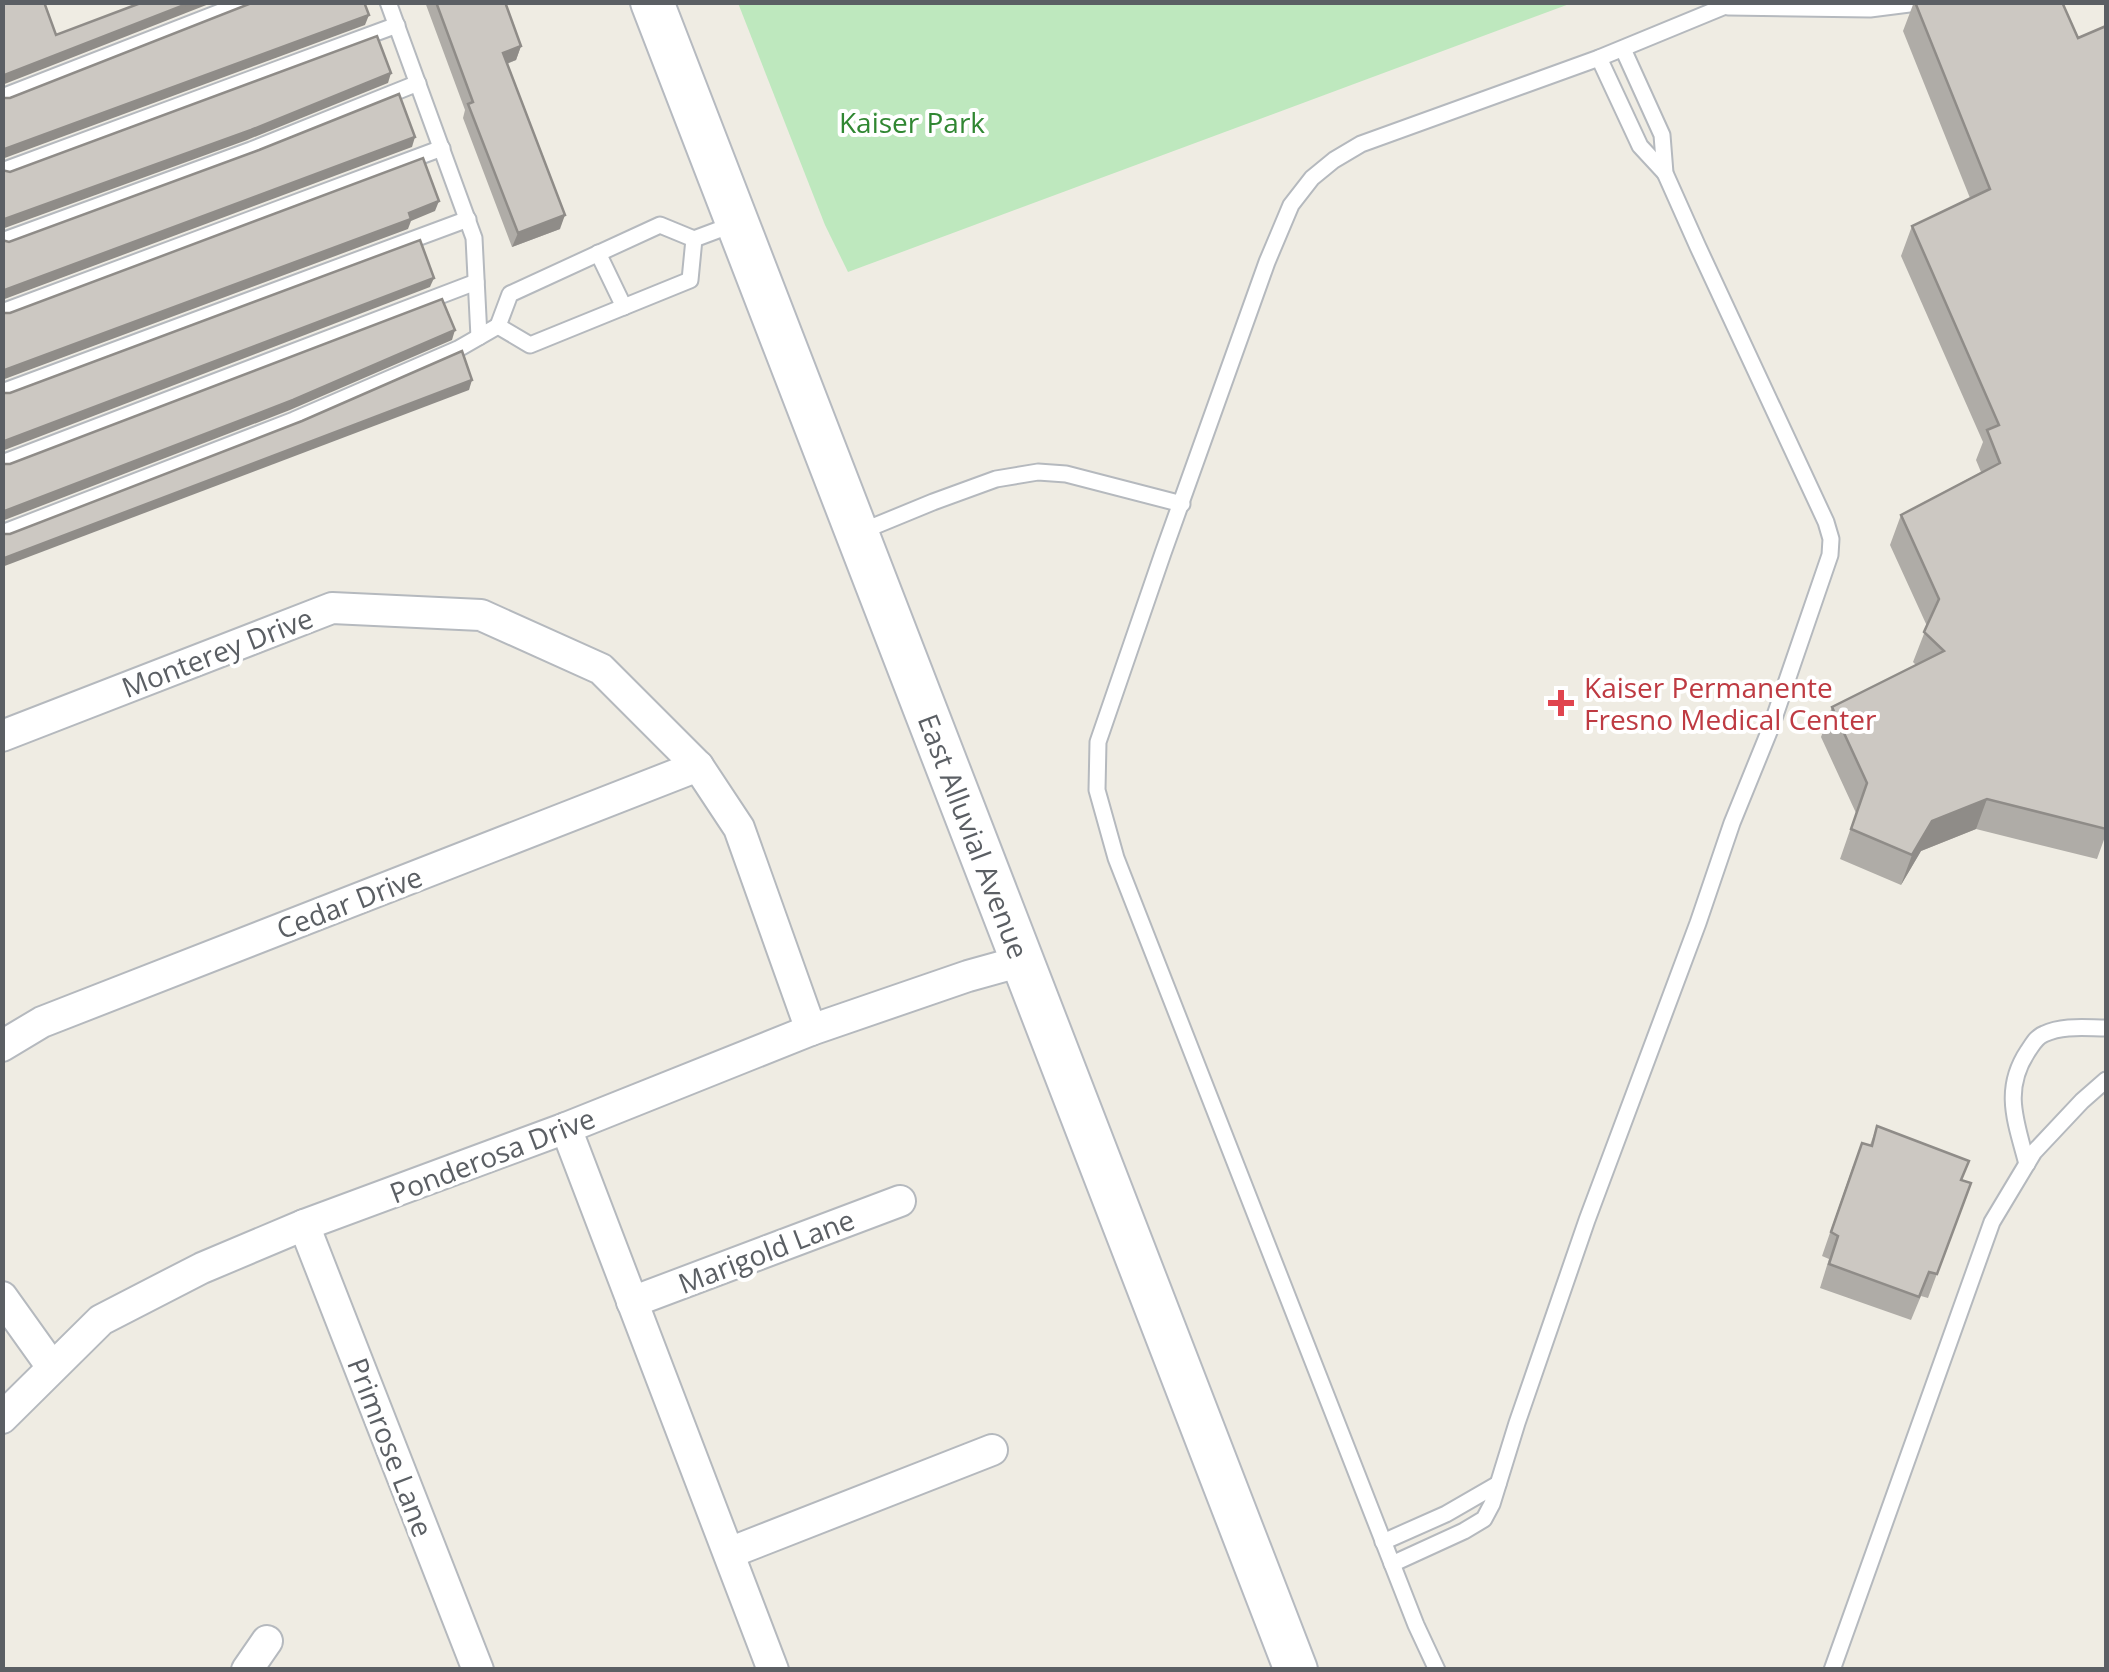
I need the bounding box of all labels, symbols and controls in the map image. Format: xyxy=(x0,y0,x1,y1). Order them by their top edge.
park label: Kaiser Park xyxy=(839,103,985,141)
street label: Monterey Drive xyxy=(116,598,318,706)
place label: Kaiser Permanente Fresno Medical Center xyxy=(1584,668,1877,738)
marker: Kaiser Permanente Fresno Medical Center xyxy=(1548,690,1574,716)
street label: East Alluvial Avenue xyxy=(910,708,1038,964)
street label: Cedar Drive xyxy=(271,857,427,947)
street label: Ponderosa Drive xyxy=(384,1098,600,1212)
street label: Marigold Lane xyxy=(672,1200,860,1302)
street label: Primrose Lane xyxy=(339,1352,443,1542)

